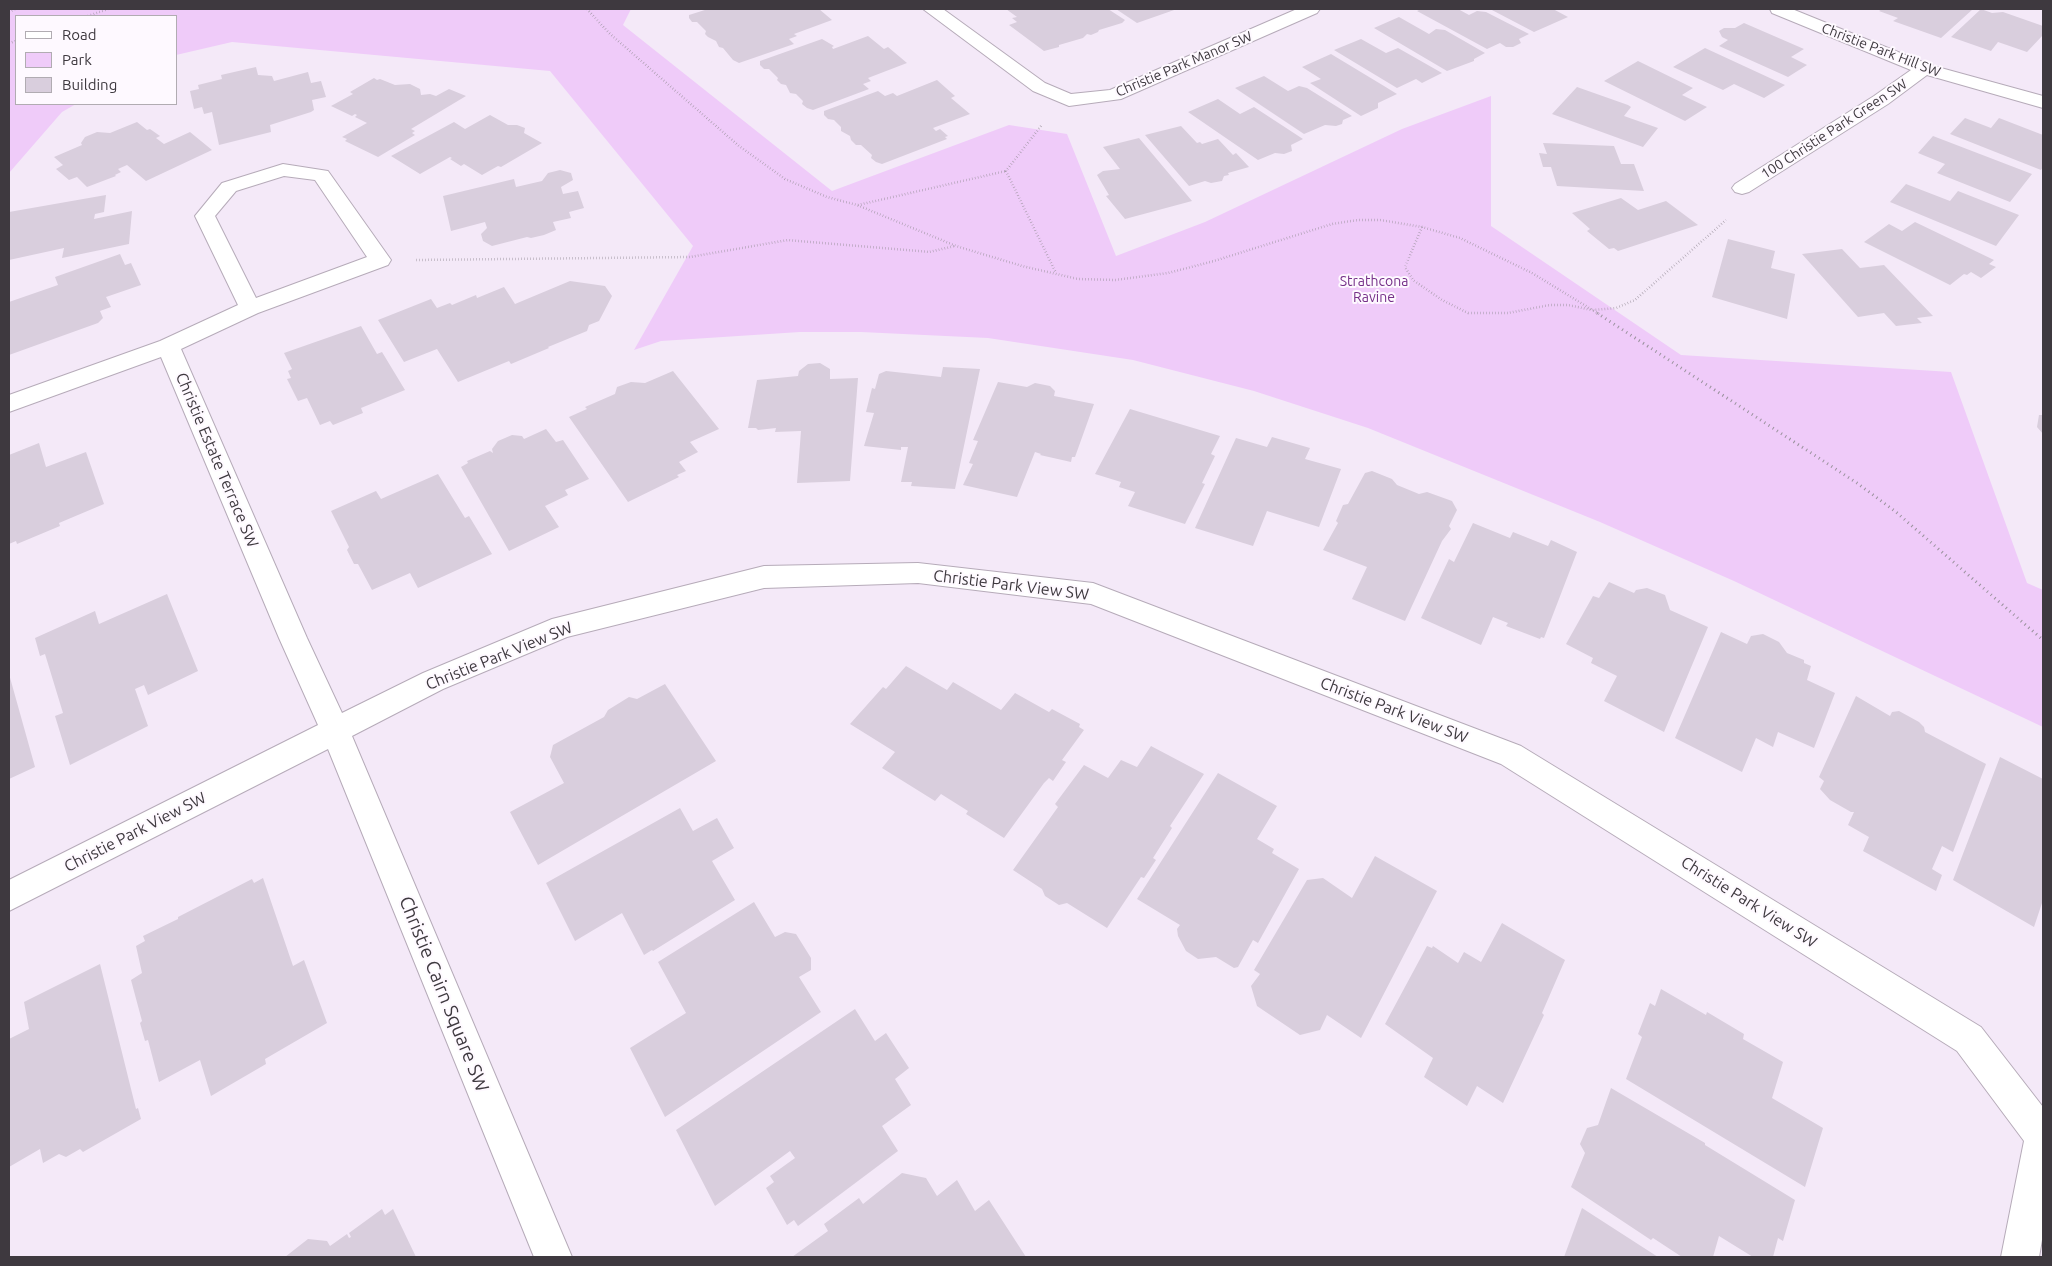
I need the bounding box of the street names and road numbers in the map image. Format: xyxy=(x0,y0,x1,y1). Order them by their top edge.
street label: Christie Park Hill SW xyxy=(1819,20,1943,80)
street label: Christie Park Manor SW xyxy=(1113,28,1255,100)
street label: 100 Christie Park Green SW xyxy=(1758,75,1910,183)
street label: Christie Estate Terrace SW xyxy=(171,370,263,550)
street label: Christie Park View SW xyxy=(932,566,1090,604)
street label: Christie Park View SW xyxy=(423,618,575,694)
street label: Christie Park View SW xyxy=(1317,673,1471,747)
street label: Christie Park View SW xyxy=(61,788,209,876)
street label: Christie Park View SW xyxy=(1678,852,1820,952)
street label: Christie Cairn Square SW xyxy=(394,893,494,1095)

